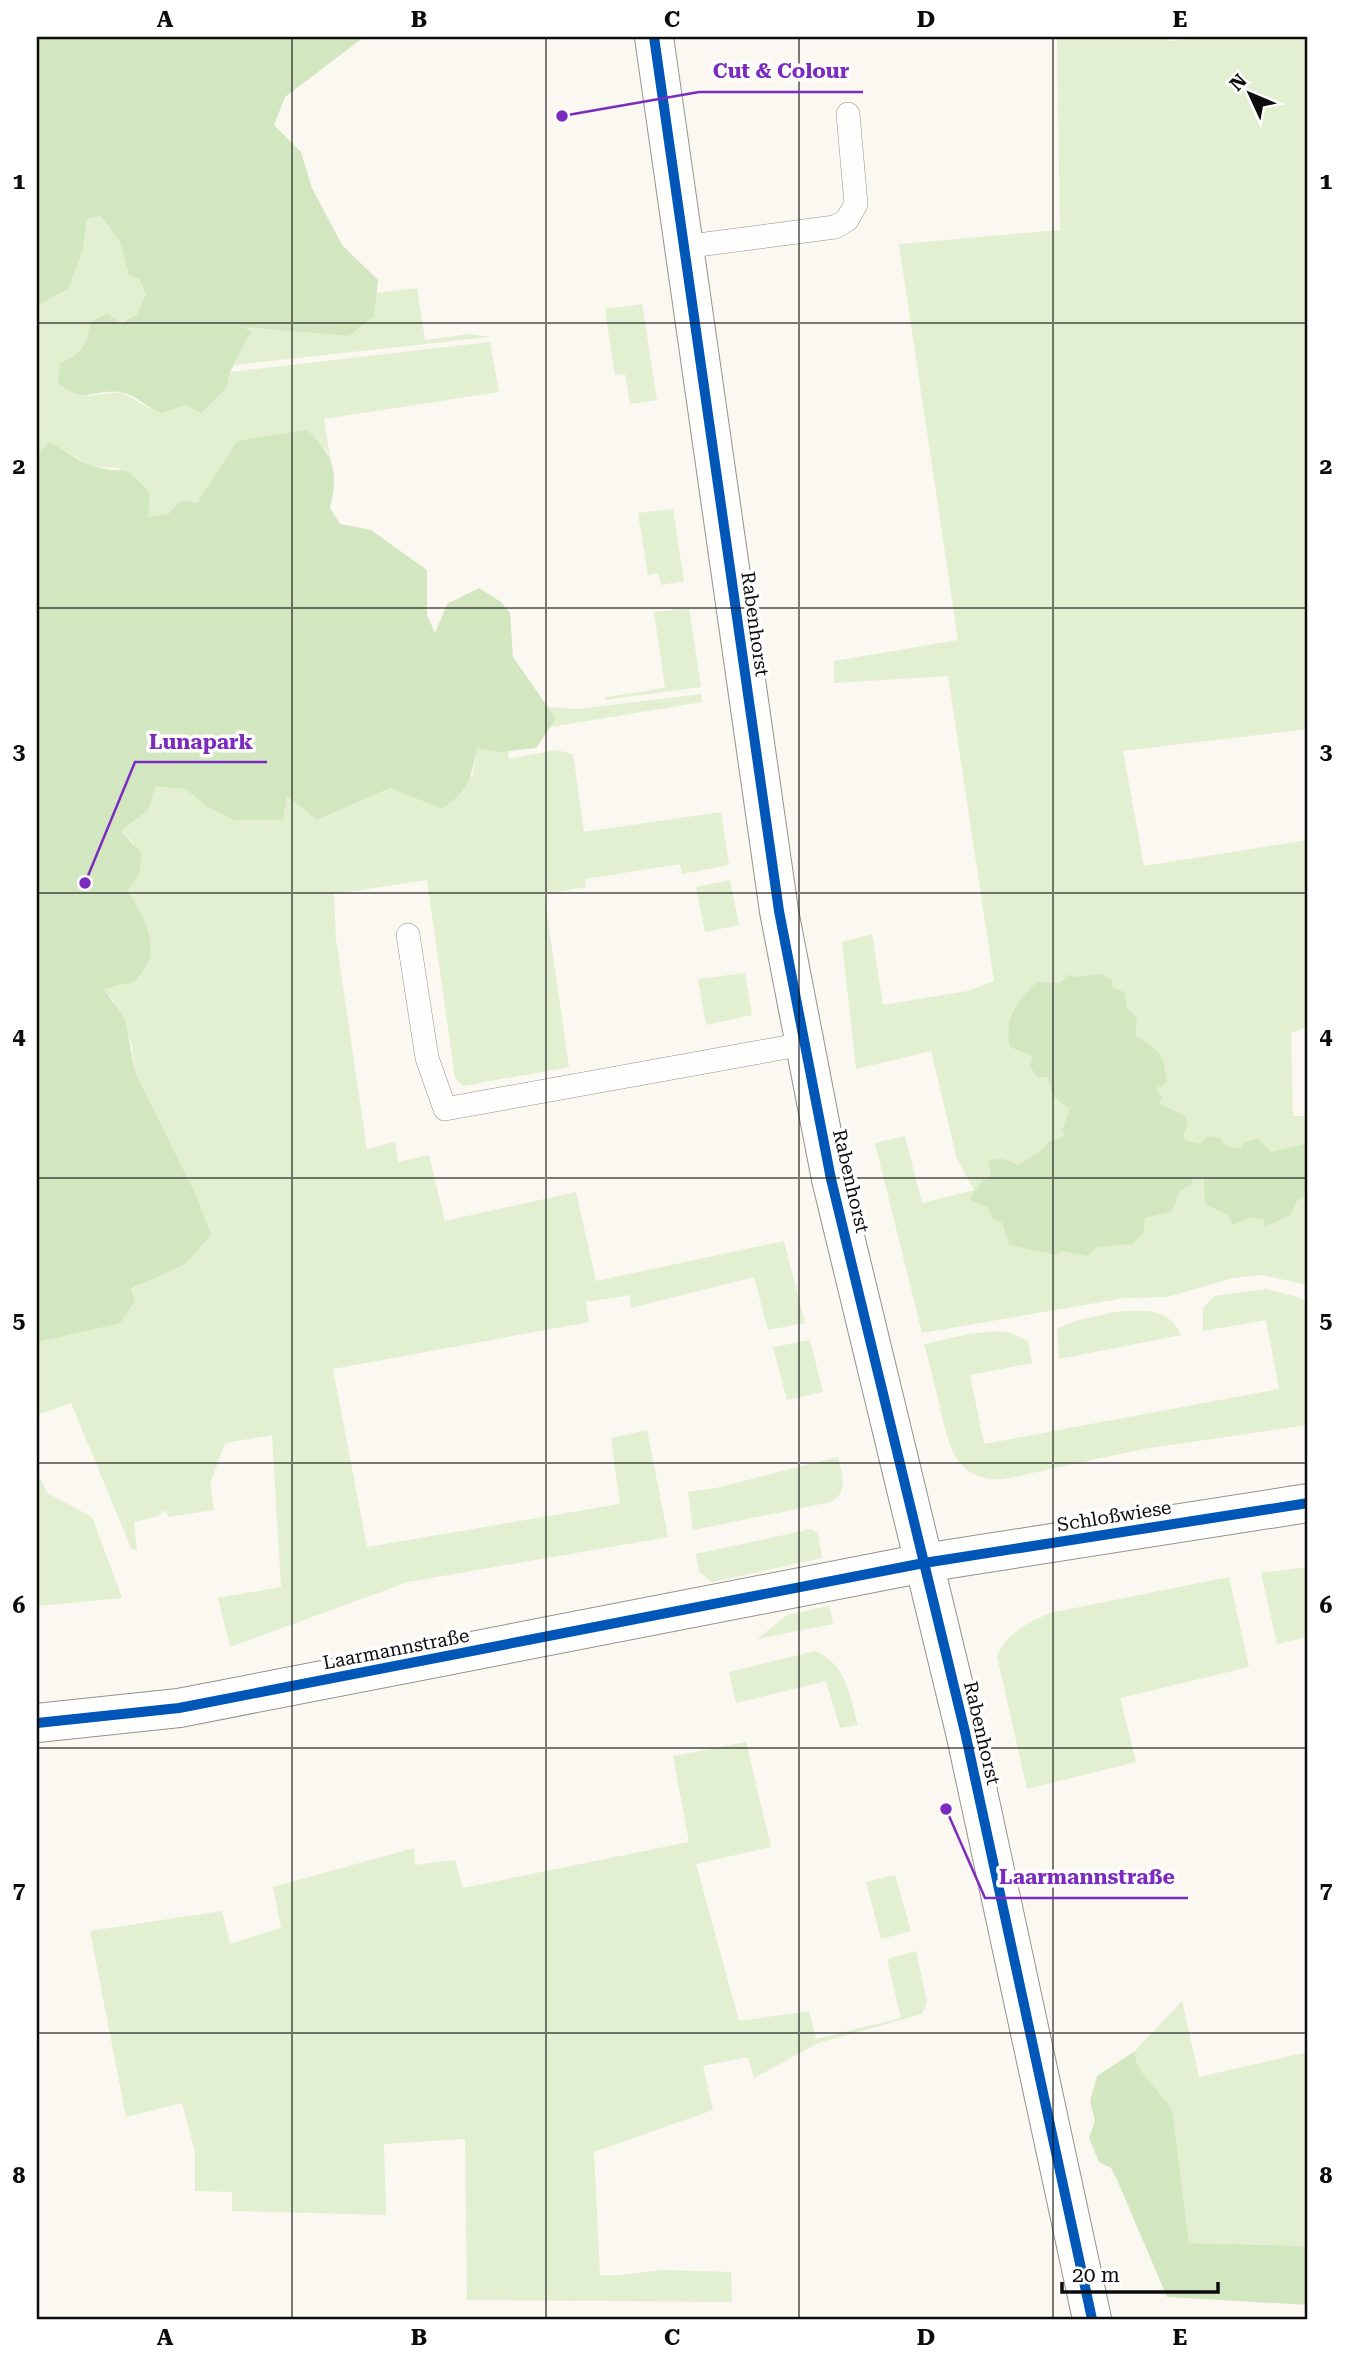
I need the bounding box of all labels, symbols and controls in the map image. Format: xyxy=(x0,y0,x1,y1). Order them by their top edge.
text: A xyxy=(157,6,174,33)
text: B xyxy=(411,6,427,33)
text: C xyxy=(664,6,680,33)
text: D xyxy=(917,6,935,33)
text: E xyxy=(1173,6,1187,33)
callout: Cut & Colour xyxy=(699,50,863,92)
text: Cut & Colour xyxy=(713,59,850,83)
north arrow xyxy=(1216,60,1286,130)
text: N xyxy=(1225,69,1252,96)
text: 1 xyxy=(13,168,26,195)
text: 1 xyxy=(1320,168,1333,195)
text: 2 xyxy=(13,453,25,480)
text: 2 xyxy=(1320,453,1332,480)
street label: Rabenhorst xyxy=(736,570,774,678)
callout: Lunapark xyxy=(135,720,267,762)
text: Lunapark xyxy=(149,730,253,754)
text: 3 xyxy=(13,738,26,765)
text: 3 xyxy=(1320,738,1333,765)
text: 4 xyxy=(13,1023,26,1050)
text: 4 xyxy=(1320,1023,1333,1050)
street label: Rabenhorst xyxy=(828,1127,874,1235)
text: 5 xyxy=(13,1307,26,1334)
text: 5 xyxy=(1320,1307,1333,1334)
street label: Schloßwiese xyxy=(1055,1496,1173,1536)
text: 6 xyxy=(13,1592,26,1619)
text: 6 xyxy=(1320,1592,1333,1619)
street label: Laarmannstraße xyxy=(321,1624,471,1674)
street label: Rabenhorst xyxy=(959,1679,1005,1787)
callout: Laarmannstraße xyxy=(985,1856,1188,1898)
text: Laarmannstraße xyxy=(999,1865,1175,1889)
text: 7 xyxy=(13,1877,26,1904)
text: 7 xyxy=(1320,1877,1333,1904)
text: 8 xyxy=(13,2162,26,2189)
text: 8 xyxy=(1320,2162,1333,2189)
scale bar xyxy=(1062,2251,1217,2295)
text: 20 m xyxy=(1072,2263,1120,2287)
text: A xyxy=(157,2324,174,2351)
text: B xyxy=(411,2324,427,2351)
text: C xyxy=(664,2324,680,2351)
text: D xyxy=(917,2324,935,2351)
text: E xyxy=(1173,2324,1187,2351)

